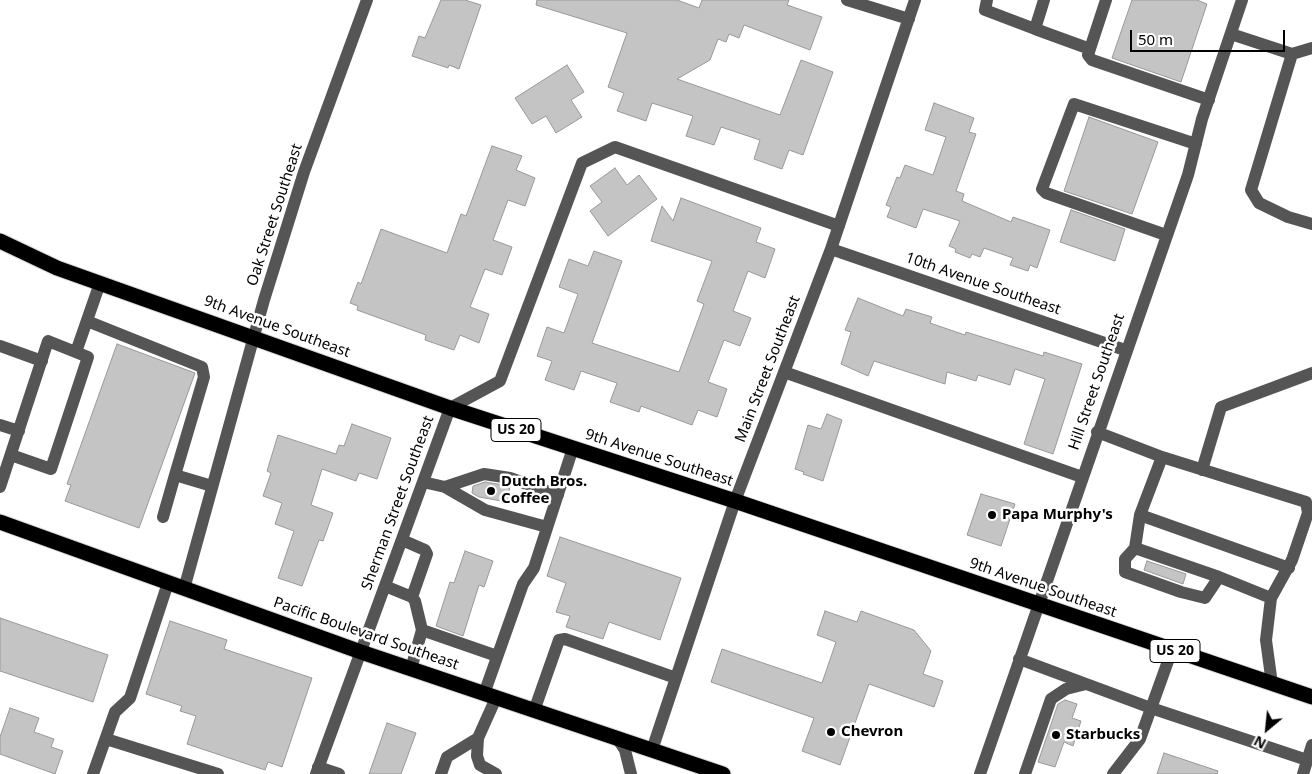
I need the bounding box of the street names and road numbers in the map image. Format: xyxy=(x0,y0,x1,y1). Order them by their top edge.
street label: Oak Street Southeast xyxy=(243,142,307,288)
street label: 10th Avenue Southeast xyxy=(903,249,1063,319)
street label: 9th Avenue Southeast xyxy=(201,292,353,362)
street label: Main Street Southeast xyxy=(732,293,804,445)
street label: Hill Street Southeast xyxy=(1065,311,1129,453)
street label: Sherman Street Southeast xyxy=(358,413,438,593)
road number: US 20 xyxy=(491,418,541,442)
street label: 9th Avenue Southeast xyxy=(583,426,735,490)
street label: 9th Avenue Southeast xyxy=(967,554,1119,622)
street label: Pacific Boulevard Southeast xyxy=(271,594,461,674)
road number: US 20 xyxy=(1150,640,1200,662)

